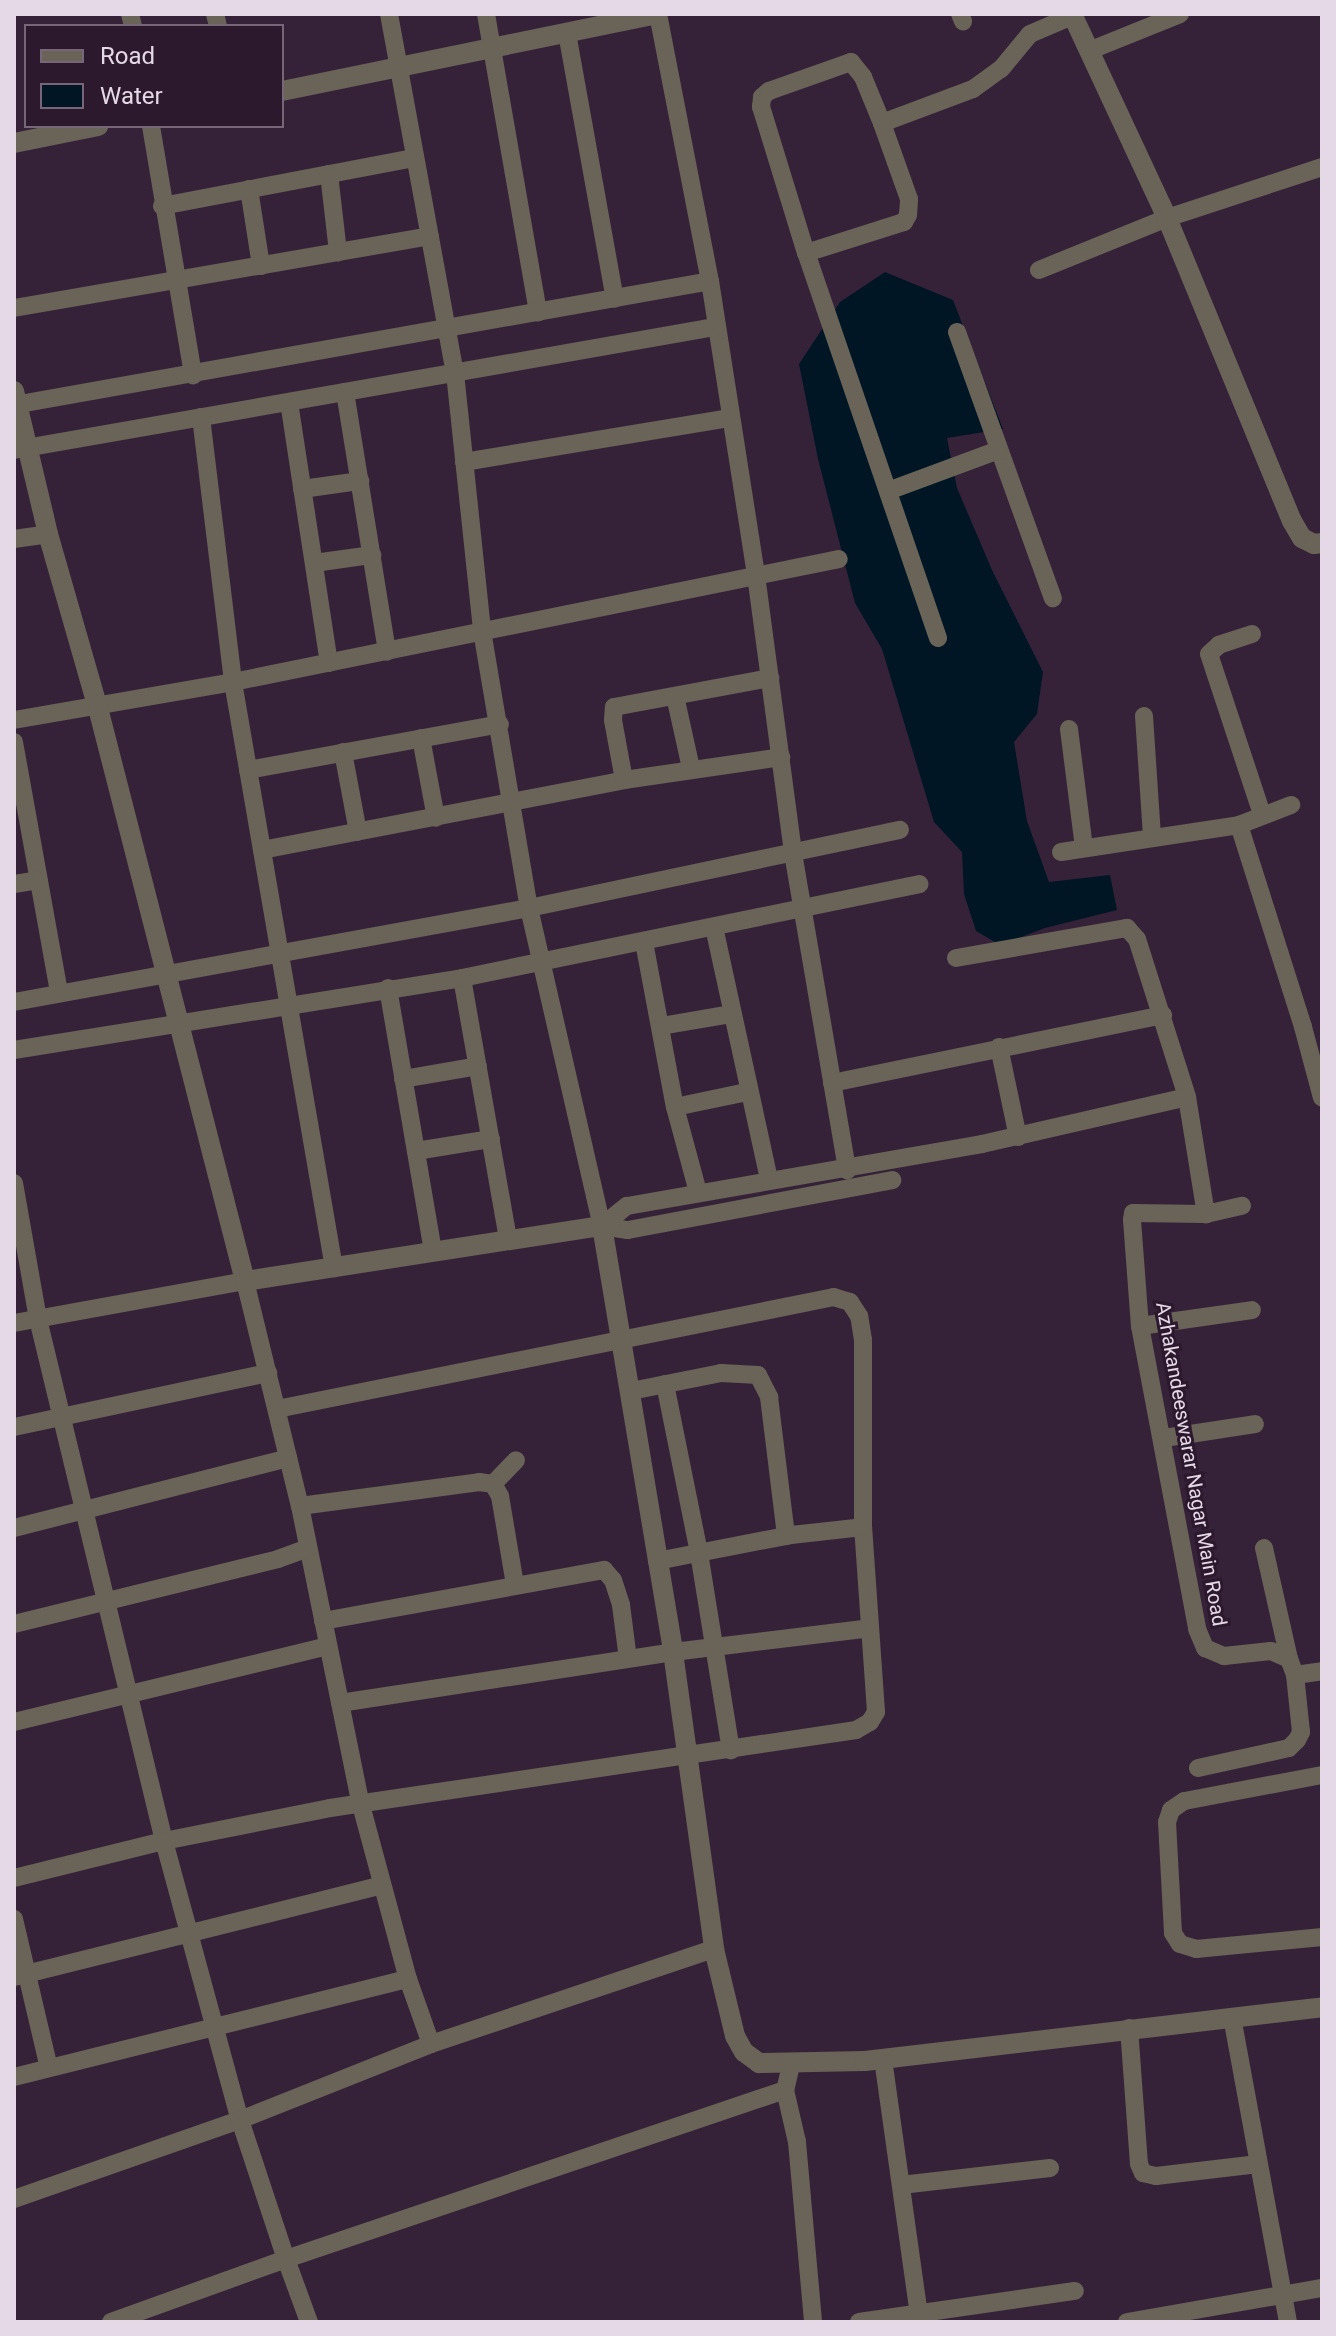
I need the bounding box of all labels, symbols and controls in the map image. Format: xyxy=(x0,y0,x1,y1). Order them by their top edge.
legend xyxy=(24,24,284,128)
text: Road xyxy=(100,42,155,70)
text: Water xyxy=(100,82,163,110)
street label: Azhakandeeswarar Nagar Main Road xyxy=(1151,1300,1231,1628)

